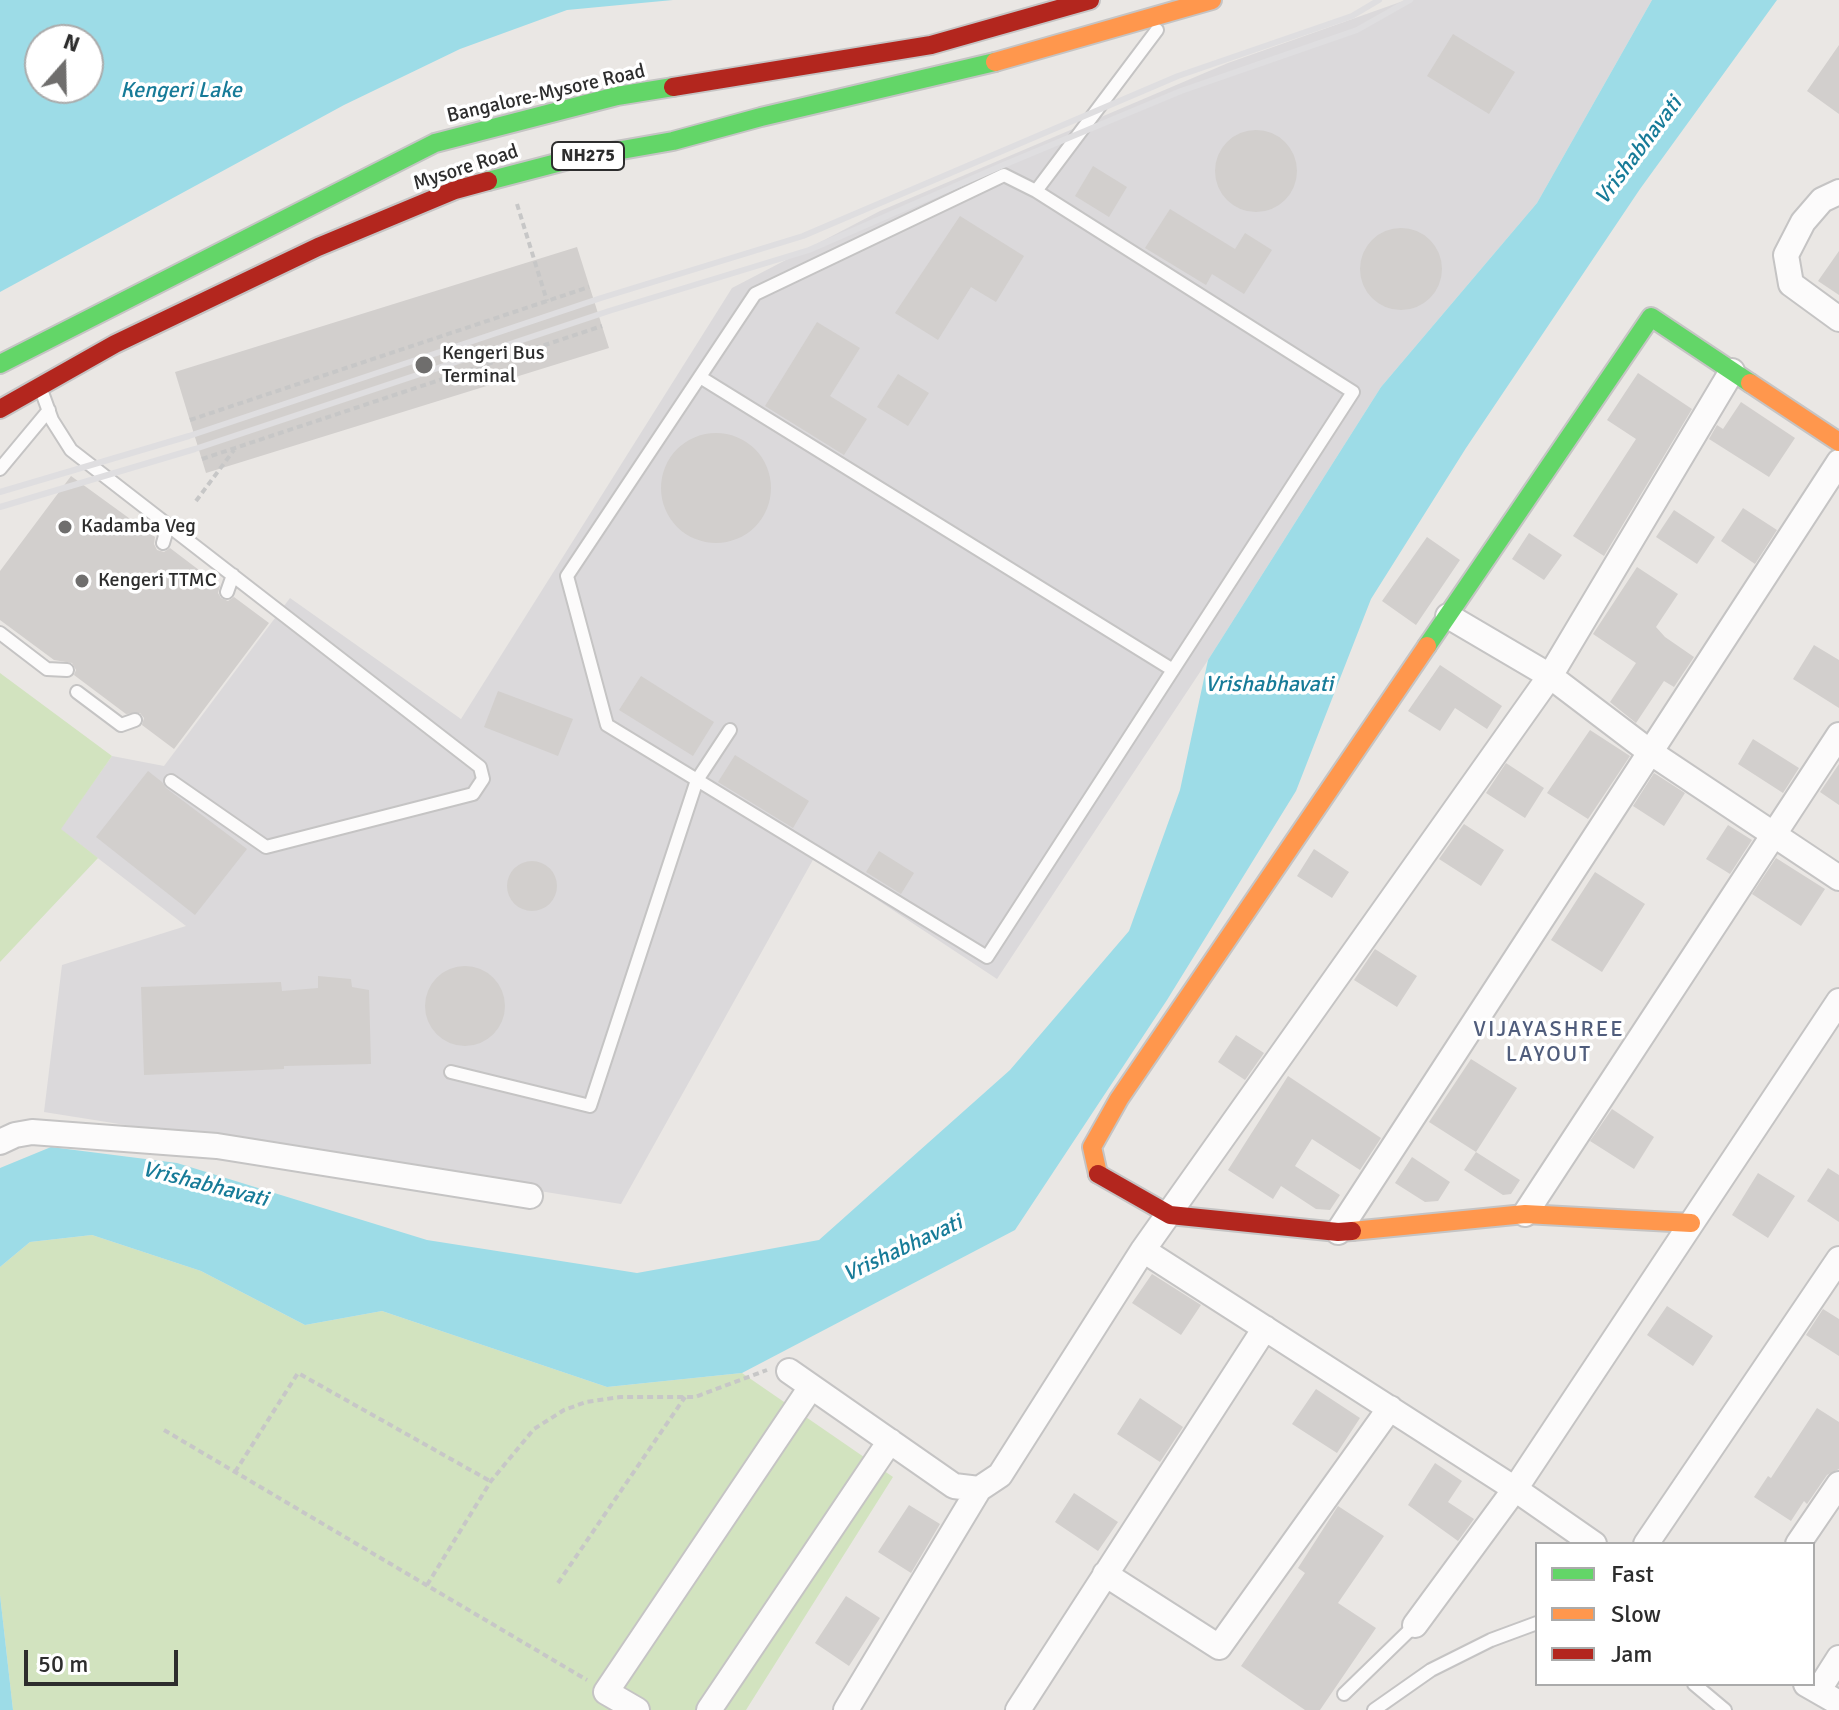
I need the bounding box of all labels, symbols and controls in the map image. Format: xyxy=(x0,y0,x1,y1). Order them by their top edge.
north arrow xyxy=(24,24,104,104)
text: N xyxy=(60,28,84,58)
street label: Bangalore-Mysore Road xyxy=(445,60,647,128)
water label: Kengeri Lake xyxy=(120,78,242,104)
water label: Vrishabhavati xyxy=(1590,92,1688,210)
street label: Mysore Road xyxy=(411,140,521,196)
road number: NH275 xyxy=(552,142,624,170)
place label: Kengeri Bus Terminal xyxy=(442,342,544,389)
marker: Kengeri Bus Terminal xyxy=(413,354,435,376)
place label: Kadamba Veg xyxy=(81,515,196,539)
marker: Kadamba Veg xyxy=(56,518,74,536)
place label: Kengeri TTMC xyxy=(98,569,217,593)
marker: Kengeri TTMC xyxy=(73,572,91,590)
water label: Vrishabhavati xyxy=(1205,672,1333,698)
district label: VIJAYASHREE LAYOUT xyxy=(1473,1017,1625,1068)
water label: Vrishabhavati xyxy=(140,1157,270,1213)
water label: Vrishabhavati xyxy=(839,1210,967,1288)
legend xyxy=(1535,1542,1815,1686)
text: Fast xyxy=(1611,1559,1654,1589)
text: Slow xyxy=(1611,1599,1661,1629)
scale bar xyxy=(28,1634,182,1684)
text: Jam xyxy=(1611,1639,1652,1669)
text: 50 m xyxy=(38,1649,88,1679)

